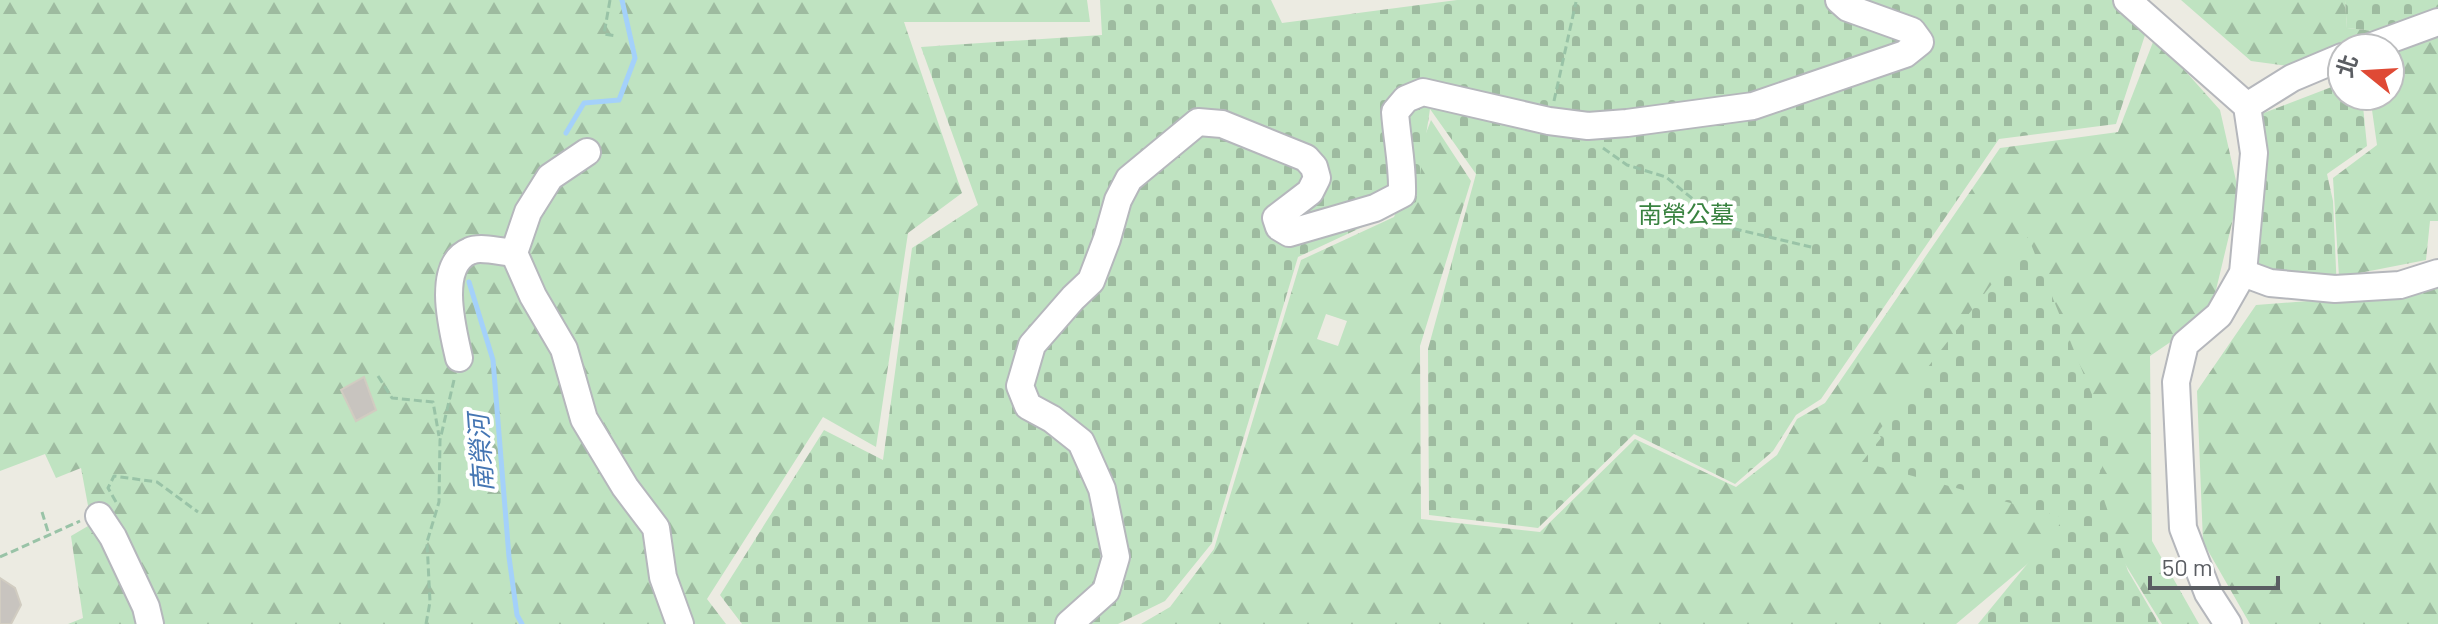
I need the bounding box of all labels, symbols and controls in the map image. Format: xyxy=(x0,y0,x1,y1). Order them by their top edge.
north arrow xyxy=(2326,32,2406,112)
text: 北 xyxy=(2330,51,2362,80)
park label: 南榮公墓 xyxy=(1638,199,1734,228)
water label: 南榮河 xyxy=(461,408,498,493)
scale bar xyxy=(2150,540,2278,590)
text: 50 m xyxy=(2162,552,2213,581)

